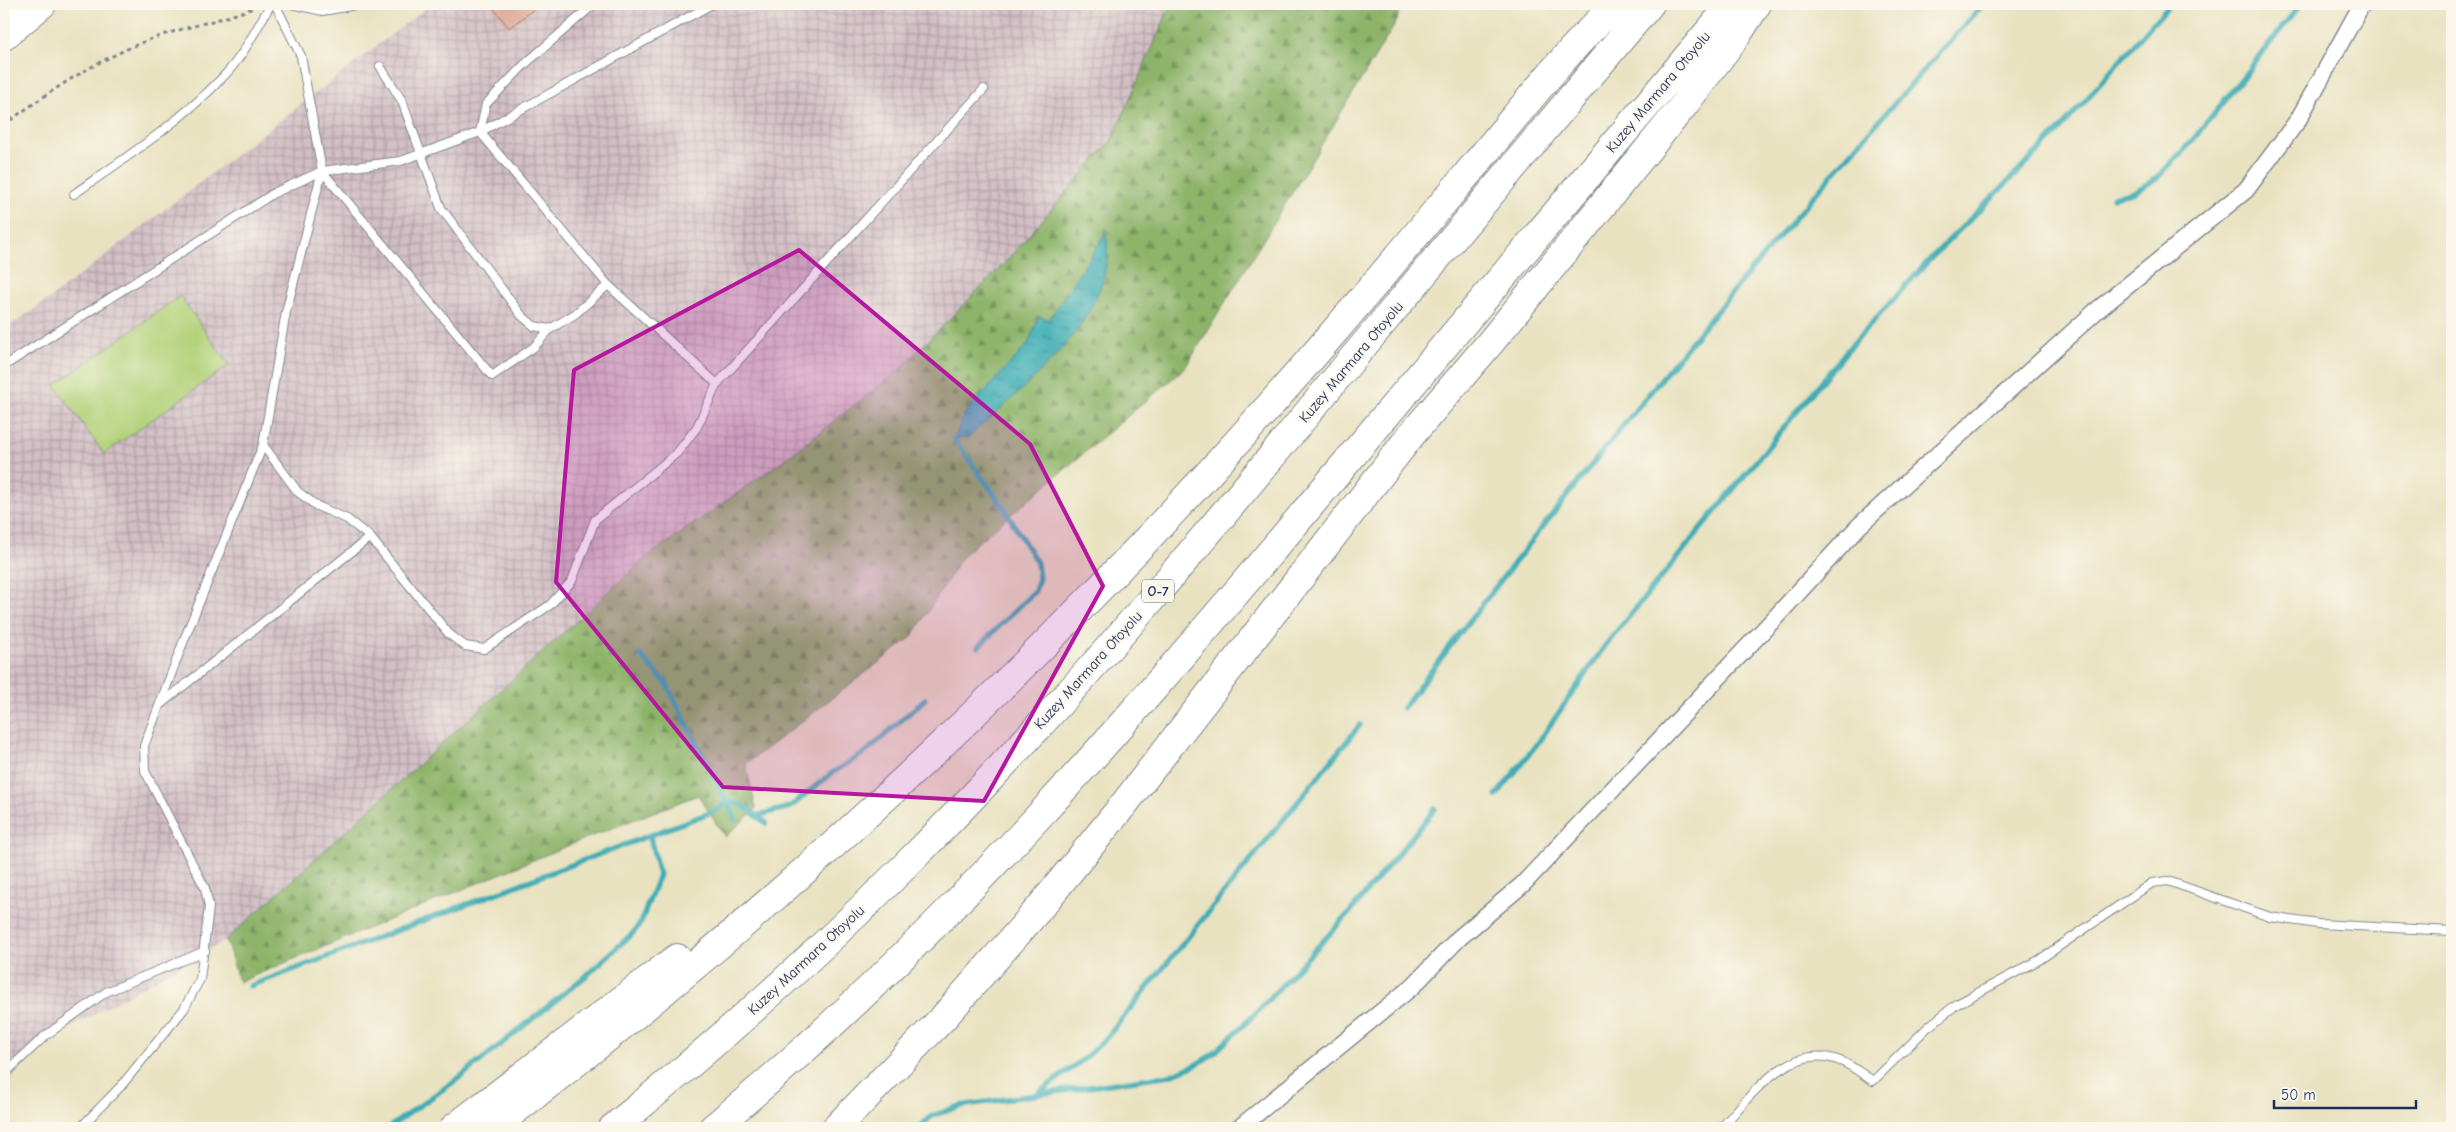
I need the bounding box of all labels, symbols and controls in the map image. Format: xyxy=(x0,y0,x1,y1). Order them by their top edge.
street label: Kuzey Marmara Otoyolu xyxy=(1602,28,1714,156)
street label: Kuzey Marmara Otoyolu xyxy=(1295,298,1407,426)
road number: O-7 xyxy=(1142,580,1174,602)
street label: Kuzey Marmara Otoyolu xyxy=(1030,607,1146,733)
street label: Kuzey Marmara Otoyolu xyxy=(744,901,868,1019)
scale bar xyxy=(2274,1077,2416,1109)
text: 50 m xyxy=(2281,1086,2316,1104)

